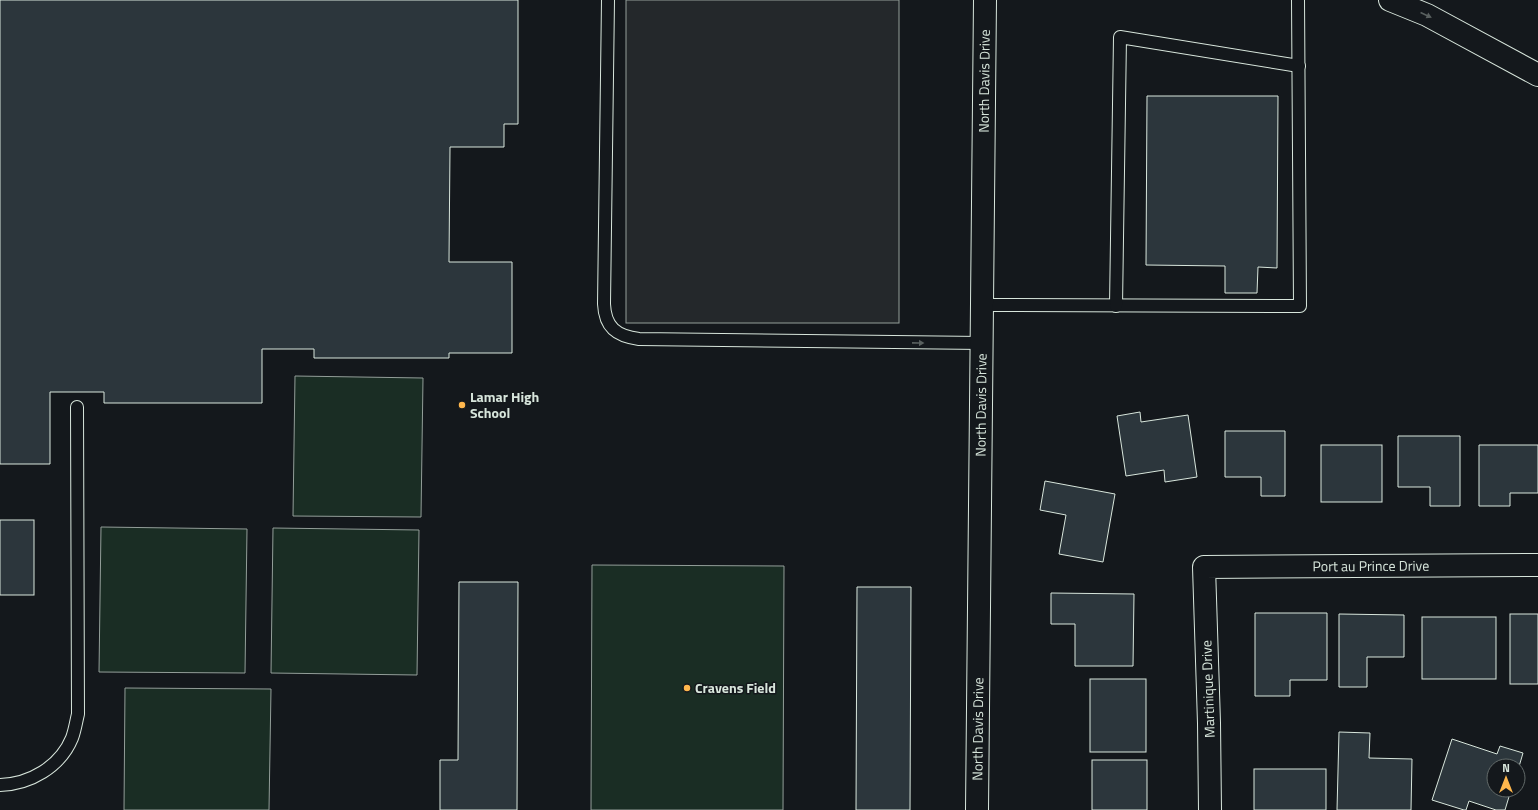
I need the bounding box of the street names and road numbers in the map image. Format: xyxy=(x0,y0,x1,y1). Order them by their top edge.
street label: North Davis Drive xyxy=(973,29,995,133)
street label: North Davis Drive xyxy=(969,353,992,457)
street label: Port au Prince Drive xyxy=(1312,555,1429,576)
street label: Martinique Drive xyxy=(1195,640,1220,738)
street label: North Davis Drive xyxy=(966,677,988,781)

